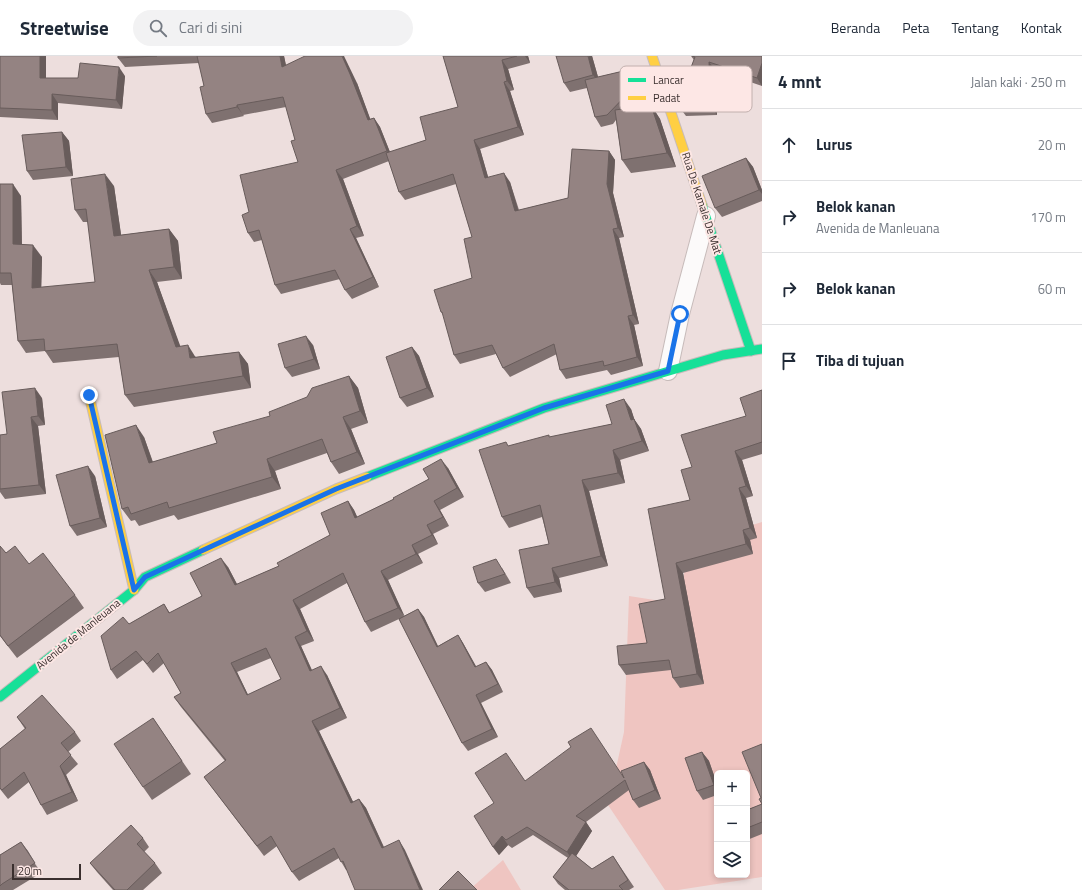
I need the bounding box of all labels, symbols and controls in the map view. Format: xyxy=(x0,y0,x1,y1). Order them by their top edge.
search box xyxy=(133,10,413,46)
text: Streetwise xyxy=(20,13,109,42)
text: Cari di sini xyxy=(179,16,242,39)
icon: search xyxy=(147,17,169,39)
text: Beranda xyxy=(831,17,880,38)
text: Peta xyxy=(902,17,929,38)
text: Tentang xyxy=(951,17,999,38)
text: Kontak xyxy=(1021,17,1062,38)
legend xyxy=(620,66,752,112)
text: 4 mnt xyxy=(778,69,821,95)
text: Lancar xyxy=(653,72,684,88)
text: Jalan kaki · 250 m xyxy=(970,72,1066,92)
text: Padat xyxy=(653,90,680,106)
text: Lurus xyxy=(816,133,852,156)
icon: ahead xyxy=(778,134,800,156)
text: 20 m xyxy=(1038,135,1066,155)
street label: Rua De Kamale De Mat xyxy=(678,150,726,256)
text: Belok kanan xyxy=(816,195,896,218)
icon: right xyxy=(778,206,800,228)
text: 170 m xyxy=(1030,207,1066,227)
text: Avenida de Manleuana xyxy=(816,218,940,238)
text: Belok kanan xyxy=(816,277,896,300)
icon: right xyxy=(778,278,800,300)
text: 60 m xyxy=(1038,279,1066,299)
route start xyxy=(671,305,689,323)
text: Tiba di tujuan xyxy=(816,349,904,372)
icon: arrive xyxy=(778,350,800,372)
route end xyxy=(80,386,98,404)
street label: Avenida de Manleuana xyxy=(32,595,124,673)
map controls xyxy=(714,770,750,878)
button: + xyxy=(714,770,750,806)
button: − xyxy=(714,806,750,842)
button: layers xyxy=(714,842,750,878)
scale bar xyxy=(12,862,81,881)
text: 20 m xyxy=(18,863,42,879)

